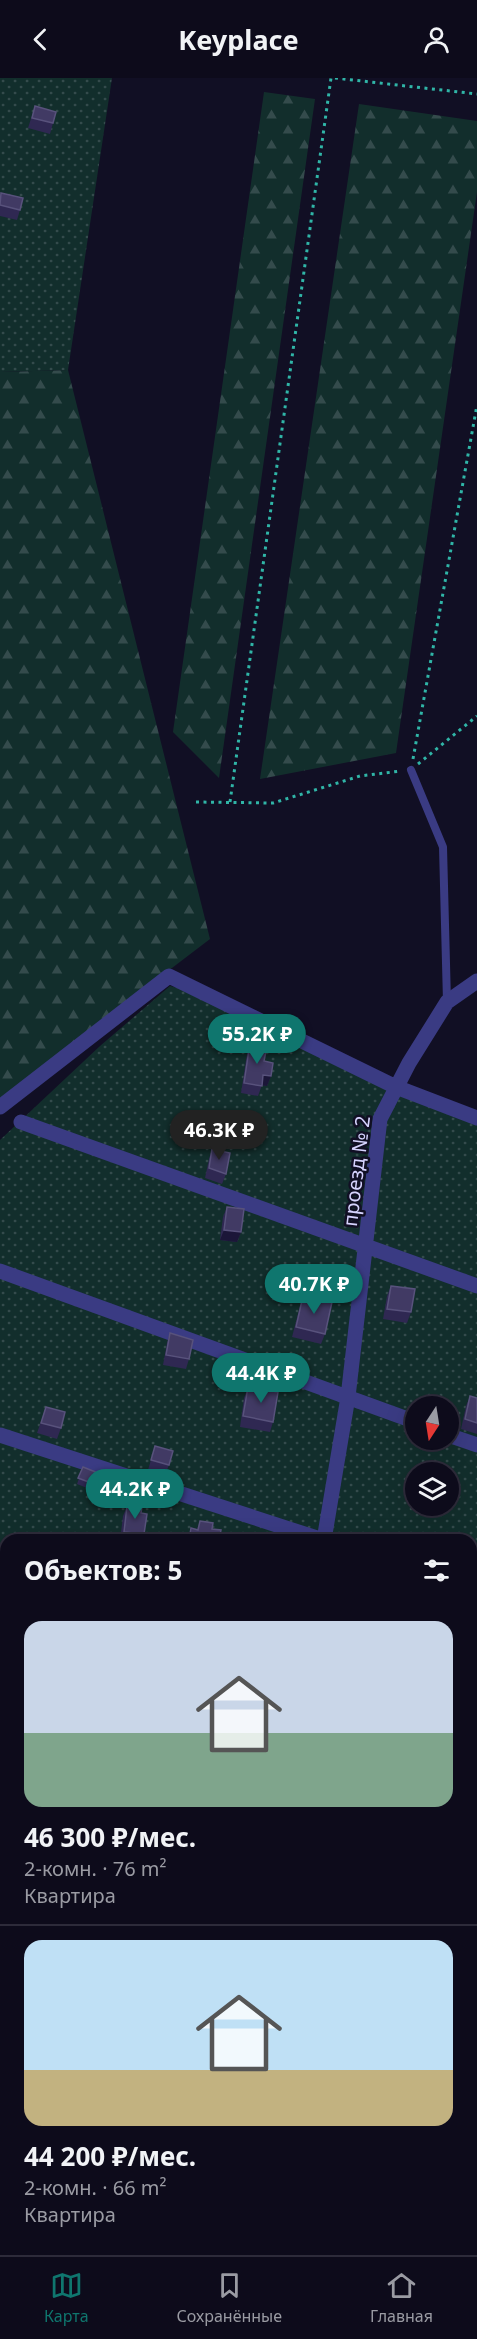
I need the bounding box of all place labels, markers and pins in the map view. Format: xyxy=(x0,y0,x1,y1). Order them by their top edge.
pin: 55.2K ₽ xyxy=(202,1014,312,1065)
pin: 46.3K ₽ xyxy=(164,1110,274,1161)
pin: 40.7K ₽ xyxy=(259,1264,369,1315)
pin: 44.4K ₽ xyxy=(206,1353,316,1404)
pin: 44.2K ₽ xyxy=(80,1469,190,1520)

